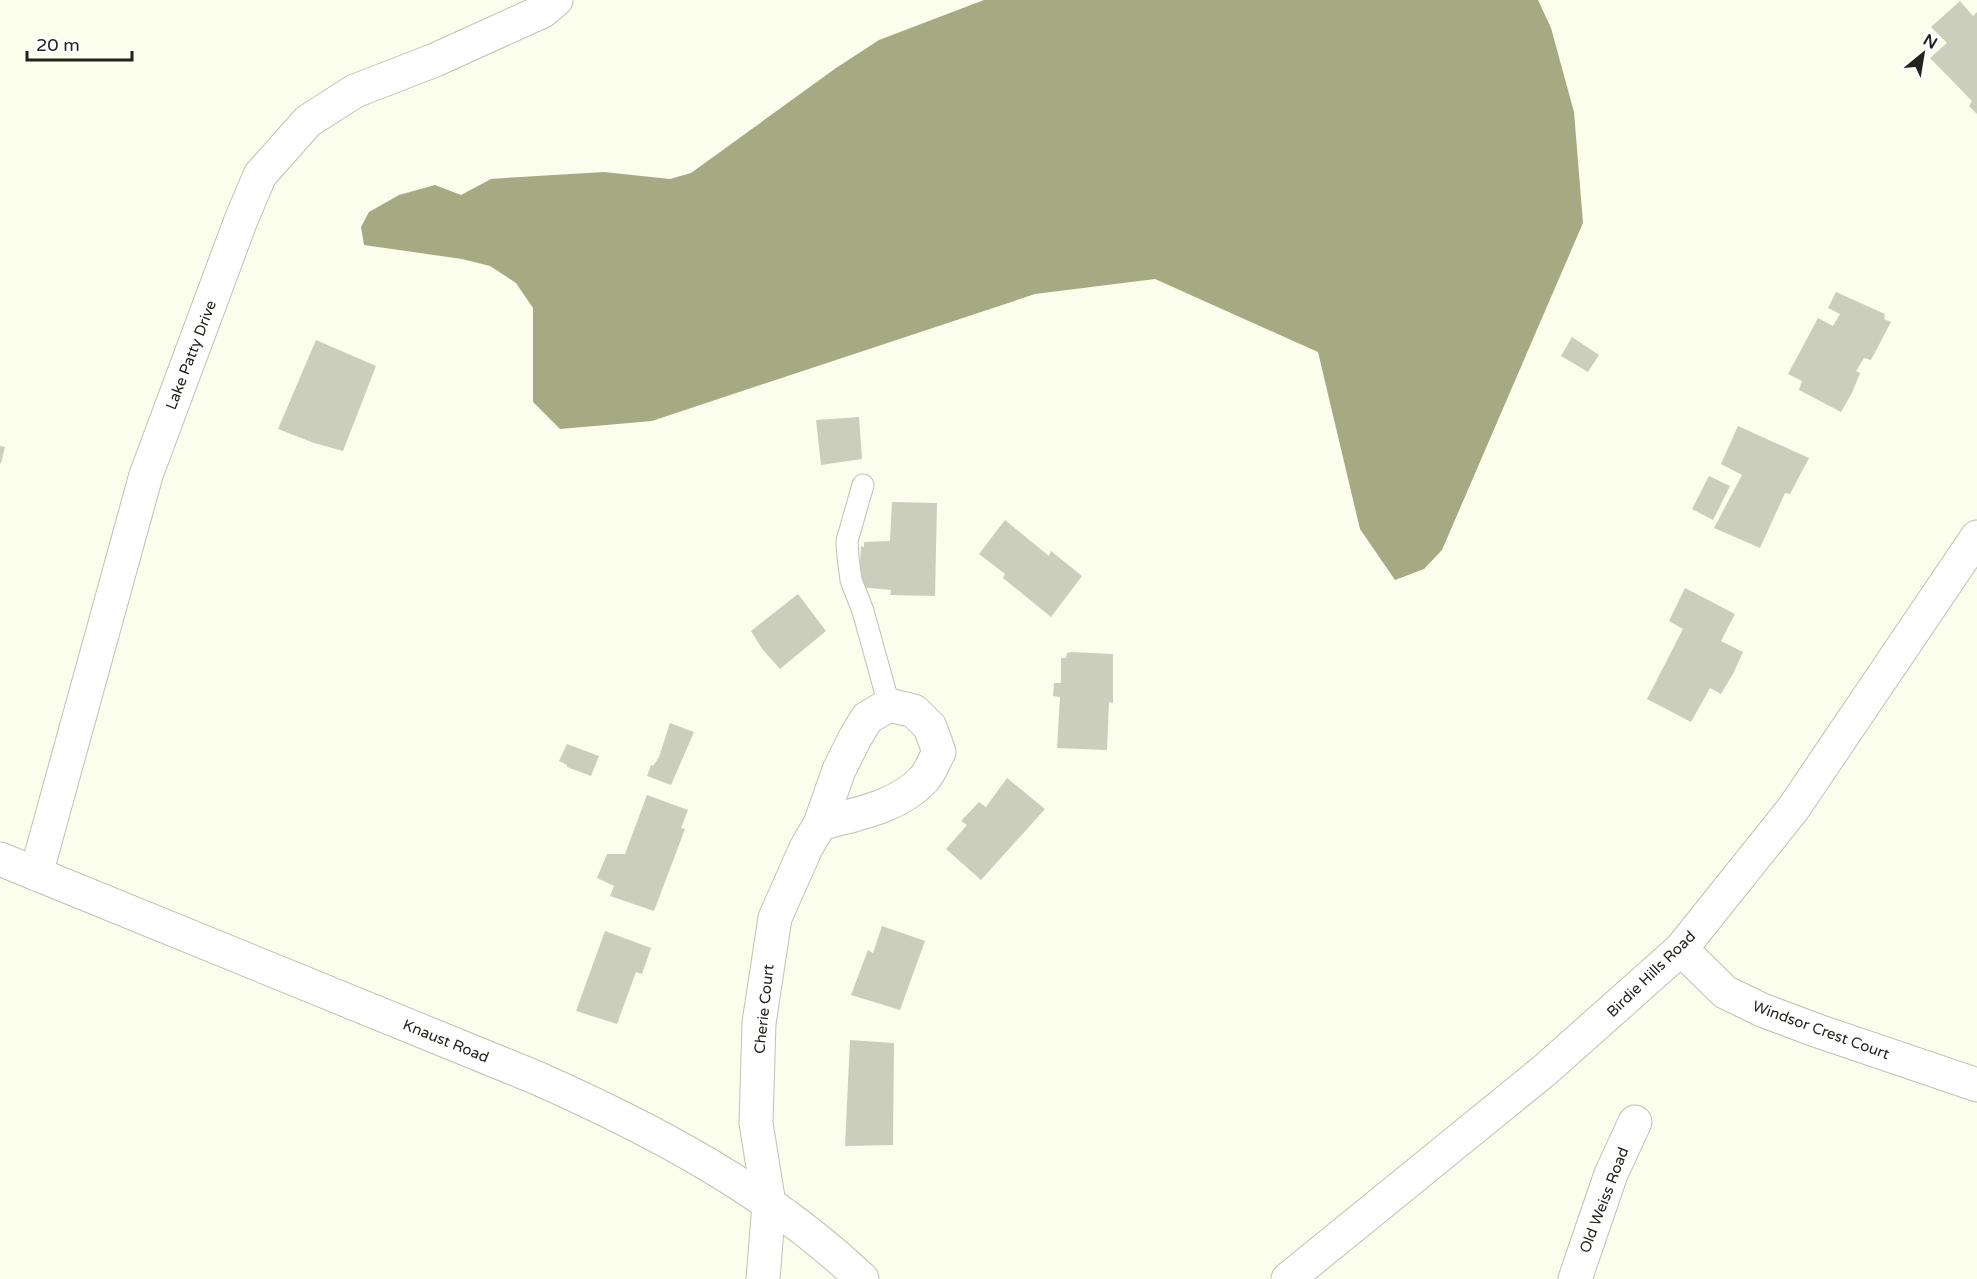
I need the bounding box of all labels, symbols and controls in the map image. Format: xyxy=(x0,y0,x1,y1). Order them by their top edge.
scale bar xyxy=(27,24,132,62)
north arrow xyxy=(1893,24,1953,84)
text: N xyxy=(1919,30,1941,54)
text: 20 m xyxy=(36,34,80,56)
street label: Lake Patty Drive xyxy=(162,298,220,412)
street label: Birdie Hills Road xyxy=(1603,927,1699,1021)
street label: Cherie Court xyxy=(750,963,778,1055)
street label: Windsor Crest Court xyxy=(1750,997,1892,1063)
street label: Knaust Road xyxy=(400,1016,492,1066)
street label: Old Weiss Road xyxy=(1576,1145,1632,1255)

